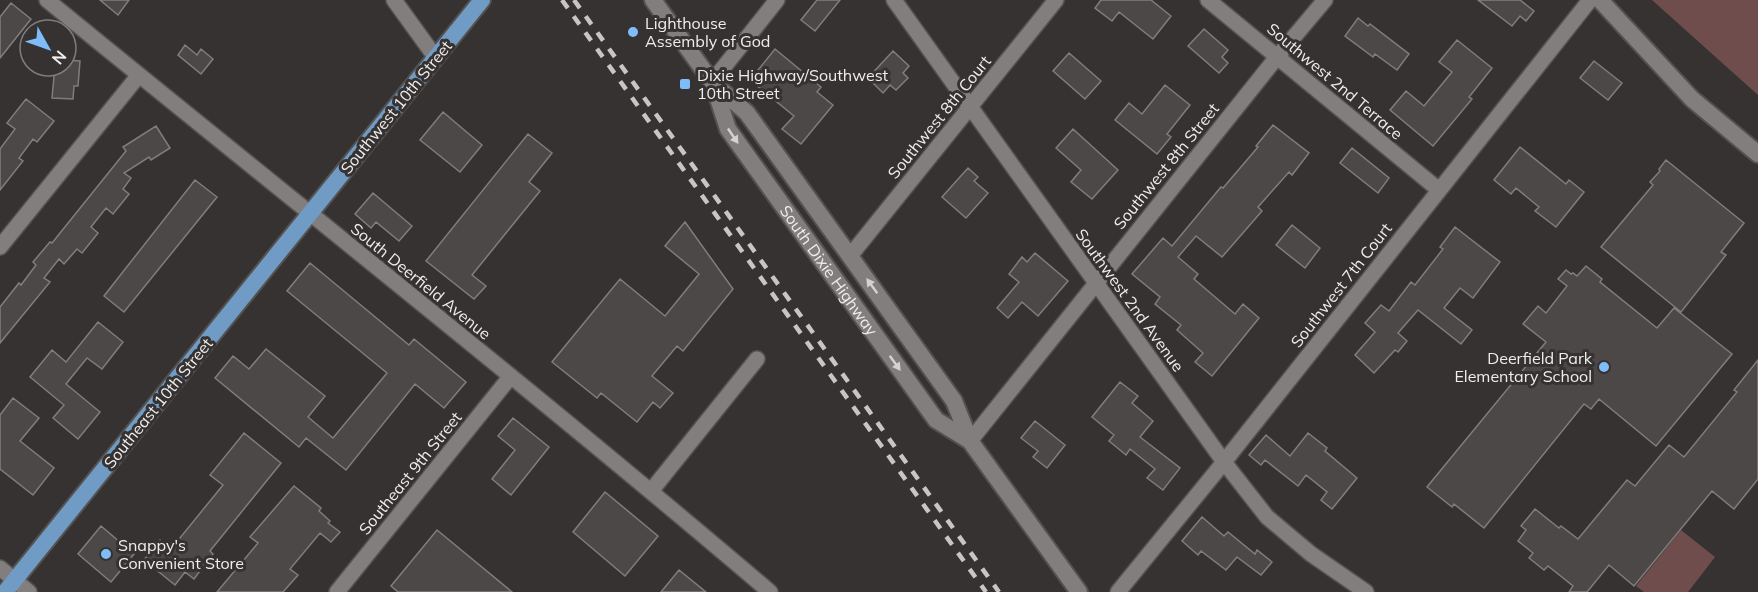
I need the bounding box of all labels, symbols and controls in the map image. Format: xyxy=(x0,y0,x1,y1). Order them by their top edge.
place label: Lighthouse Assembly of God xyxy=(645,13,770,51)
north arrow xyxy=(18,18,78,78)
street label: Southwest 2nd Terrace xyxy=(1263,18,1407,144)
marker: Lighthouse Assembly of God xyxy=(626,25,640,39)
street label: Southwest 10th Street xyxy=(336,36,456,178)
text: N xyxy=(48,47,71,69)
street label: Southwest 8th Court xyxy=(883,51,995,183)
place label: Dixie Highway/Southwest 10th Street xyxy=(697,65,888,103)
marker: Dixie Highway/Southwest 10th Street xyxy=(678,77,692,91)
street label: Southwest 8th Street xyxy=(1109,99,1223,233)
one-way arrow xyxy=(727,128,738,144)
street label: South Dixie Highway xyxy=(776,201,883,340)
street label: South Deerfield Avenue xyxy=(347,218,495,344)
street label: Southwest 7th Court xyxy=(1286,218,1396,351)
street label: Southwest 2nd Avenue xyxy=(1071,225,1189,375)
one-way arrow xyxy=(866,279,878,294)
street label: Southeast 10th Street xyxy=(99,334,217,472)
place label: Deerfield Park Elementary School xyxy=(1454,348,1593,386)
one-way arrow xyxy=(889,354,901,370)
marker: Deerfield Park Elementary School xyxy=(1597,360,1611,374)
street label: Southeast 9th Street xyxy=(354,407,466,538)
place label: Snappy's Convenient Store xyxy=(118,535,244,573)
marker: Snappy's Convenient Store xyxy=(99,547,113,561)

